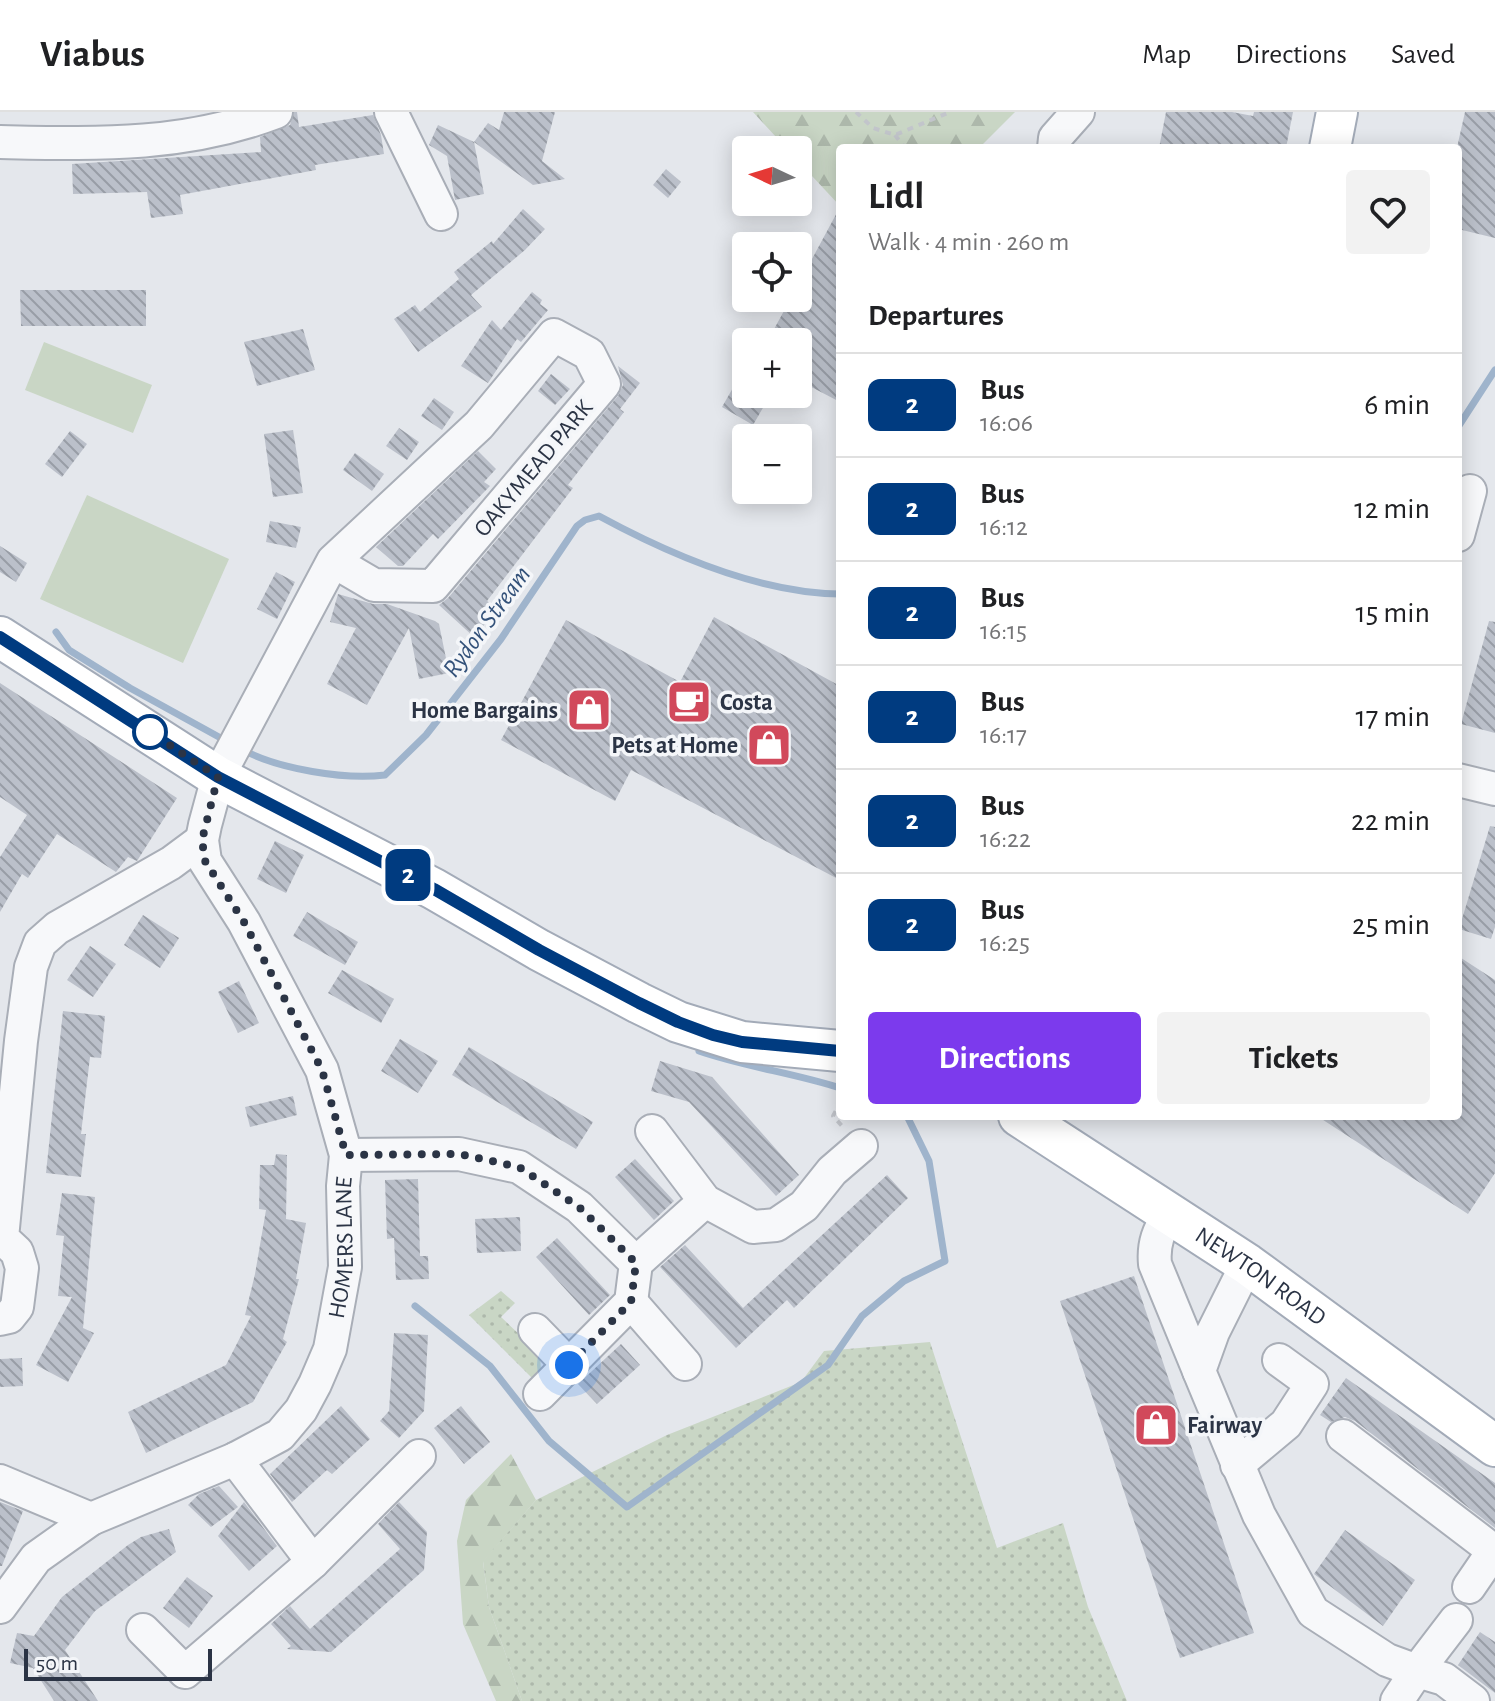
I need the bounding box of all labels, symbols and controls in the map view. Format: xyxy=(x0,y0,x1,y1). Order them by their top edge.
text: Viabus xyxy=(40,36,145,74)
text: Map xyxy=(1142,41,1191,69)
text: Directions xyxy=(1235,41,1347,69)
text: Saved xyxy=(1391,41,1455,69)
north arrow xyxy=(732,136,812,216)
map controls xyxy=(732,136,812,504)
button: heart xyxy=(1346,170,1430,254)
text: Lidl xyxy=(868,178,924,216)
text: Walk · 4 min · 260 m xyxy=(868,229,1069,255)
button: locate xyxy=(732,232,812,312)
text: Departures xyxy=(868,301,1004,331)
button: + xyxy=(732,328,812,408)
text: Bus xyxy=(980,375,1025,405)
text: 6 min xyxy=(1364,390,1430,420)
text: 2 xyxy=(905,391,919,419)
street label: OAKYMEAD PARK xyxy=(470,395,598,541)
text: 16:06 xyxy=(980,410,1033,436)
button: − xyxy=(732,424,812,504)
text: Bus xyxy=(980,479,1025,509)
text: 12 min xyxy=(1354,494,1430,524)
text: 2 xyxy=(905,495,919,523)
text: 16:12 xyxy=(980,514,1028,540)
water label: Rydon Stream xyxy=(438,561,536,682)
text: Bus xyxy=(980,583,1025,613)
text: 15 min xyxy=(1355,598,1430,628)
text: 2 xyxy=(905,599,919,627)
text: 16:15 xyxy=(980,618,1027,644)
cafe icon: Costa xyxy=(665,678,713,726)
shop icon: Home Bargains xyxy=(565,686,613,734)
text: Bus xyxy=(980,687,1025,717)
place label: Costa xyxy=(720,691,773,715)
place label: Home Bargains xyxy=(411,699,558,723)
text: 17 min xyxy=(1355,702,1430,732)
text: 2 xyxy=(905,703,919,731)
unlabelled marker xyxy=(133,715,167,749)
shop icon: Pets at Home xyxy=(745,721,793,769)
text: 16:17 xyxy=(980,722,1027,748)
place label: Pets at Home xyxy=(611,734,738,758)
text: Bus xyxy=(980,791,1025,821)
text: 22 min xyxy=(1351,806,1430,836)
text: 2 xyxy=(905,807,919,835)
text: 16:22 xyxy=(980,826,1031,852)
line badge: 2 xyxy=(382,849,434,901)
text: 2 xyxy=(401,861,415,889)
text: Bus xyxy=(980,895,1025,925)
text: 25 min xyxy=(1352,910,1430,940)
text: 2 xyxy=(905,911,919,939)
text: 16:25 xyxy=(980,930,1030,956)
button: Directions xyxy=(868,1012,1141,1104)
button: Tickets xyxy=(1157,1012,1430,1104)
street label: HOMERS LANE xyxy=(325,1175,358,1320)
street label: NEWTON ROAD xyxy=(1191,1223,1330,1331)
your location xyxy=(549,1345,589,1385)
shop icon: Fairway xyxy=(1132,1401,1180,1449)
place label: Fairway xyxy=(1187,1414,1262,1438)
scale bar xyxy=(24,1645,212,1681)
text: 50 m xyxy=(36,1652,78,1674)

